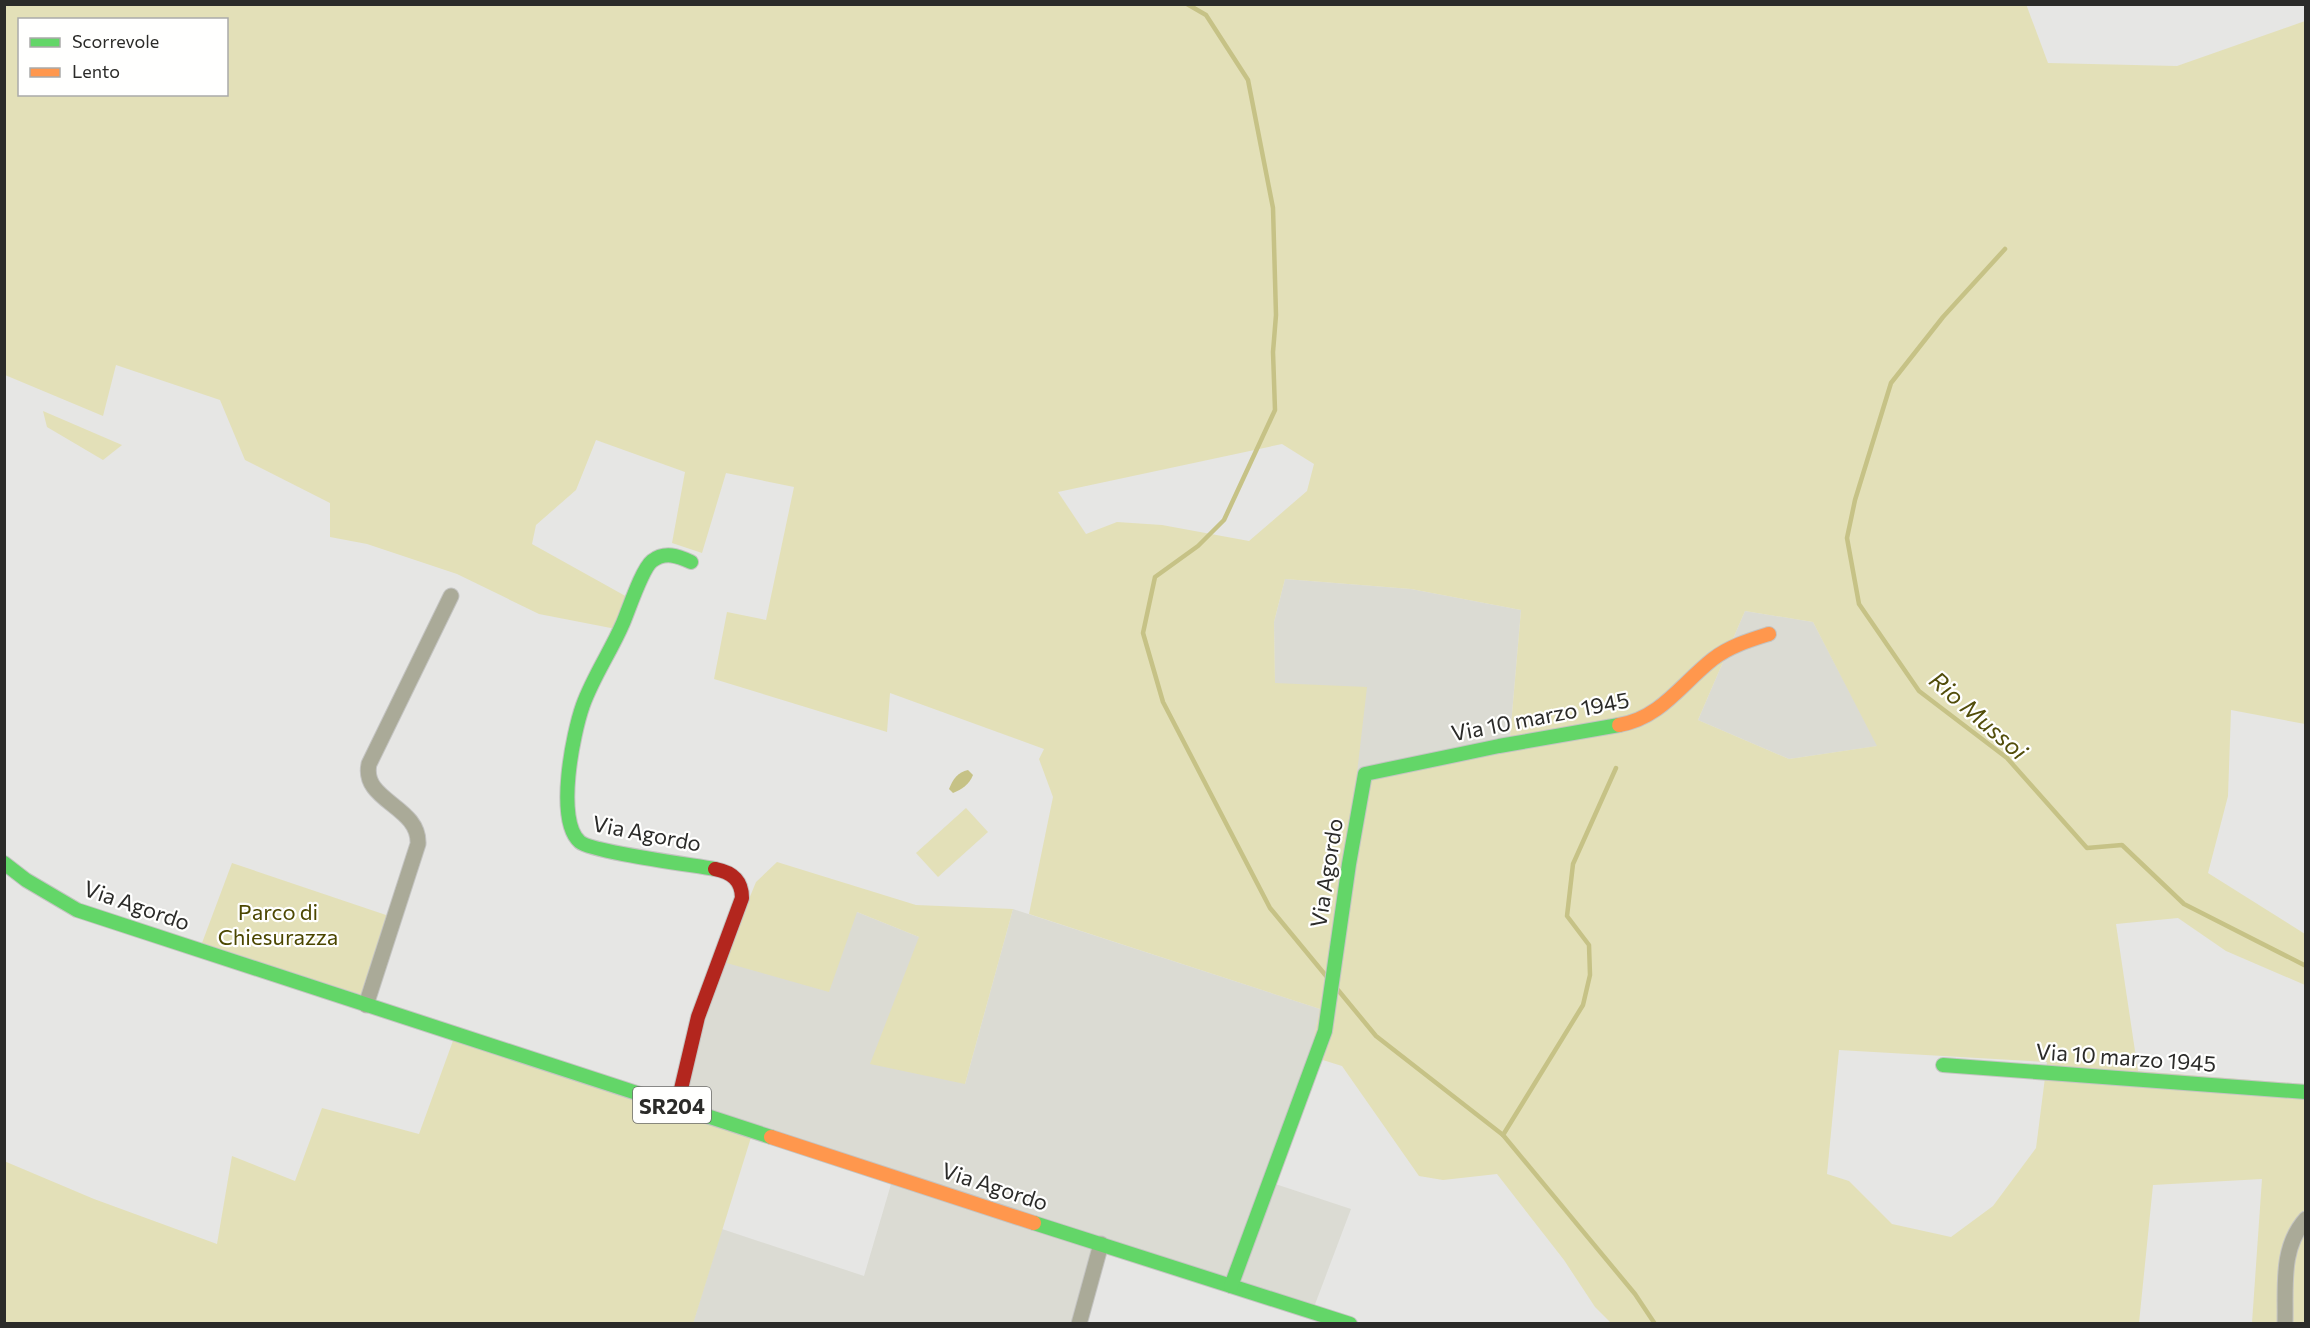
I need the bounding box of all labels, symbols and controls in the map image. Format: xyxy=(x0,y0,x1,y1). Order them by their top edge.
legend xyxy=(18,18,228,96)
text: Scorrevole xyxy=(72,30,159,52)
text: Lento xyxy=(72,60,120,82)
water label: Rio Mussoi xyxy=(1924,665,2034,766)
street label: Via 10 marzo 1945 xyxy=(1449,685,1631,747)
street label: Via Agordo xyxy=(590,809,704,857)
street label: Via Agordo xyxy=(1304,816,1348,930)
street label: Via Agordo xyxy=(80,874,194,936)
park label: Parco di Chiesurazza xyxy=(218,898,338,950)
street label: Via 10 marzo 1945 xyxy=(2035,1037,2217,1077)
road number: SR204 xyxy=(633,1087,711,1123)
street label: Via Agordo xyxy=(938,1156,1052,1216)

